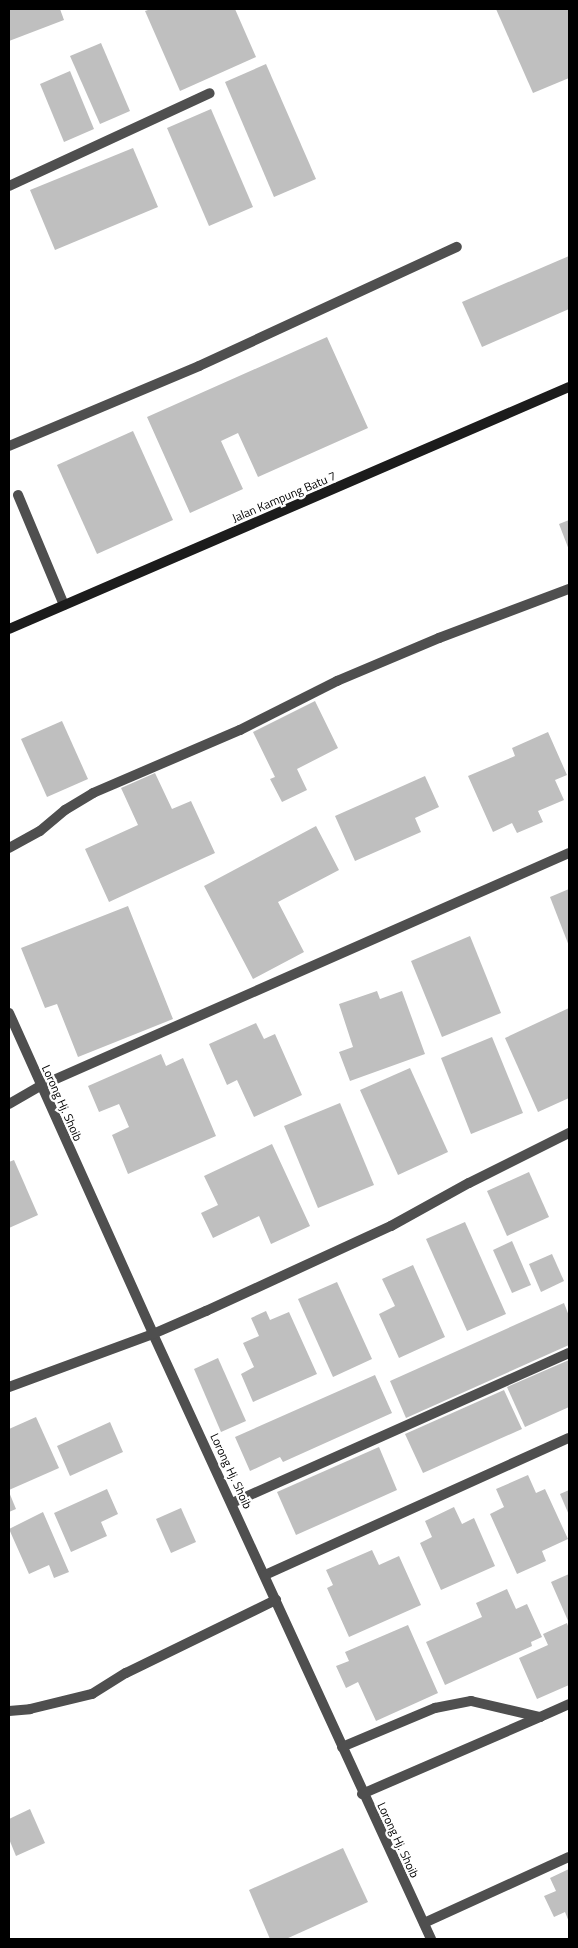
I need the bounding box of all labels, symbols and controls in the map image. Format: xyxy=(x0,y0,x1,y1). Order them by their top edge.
street label: Jalan Kampung Batu 7 xyxy=(230,469,338,525)
street label: Lorong Hj. Shoib xyxy=(39,1063,85,1143)
street label: Lorong Hj. Shoib xyxy=(207,1431,255,1511)
street label: Lorong Hj. Shoib xyxy=(374,1800,422,1880)

